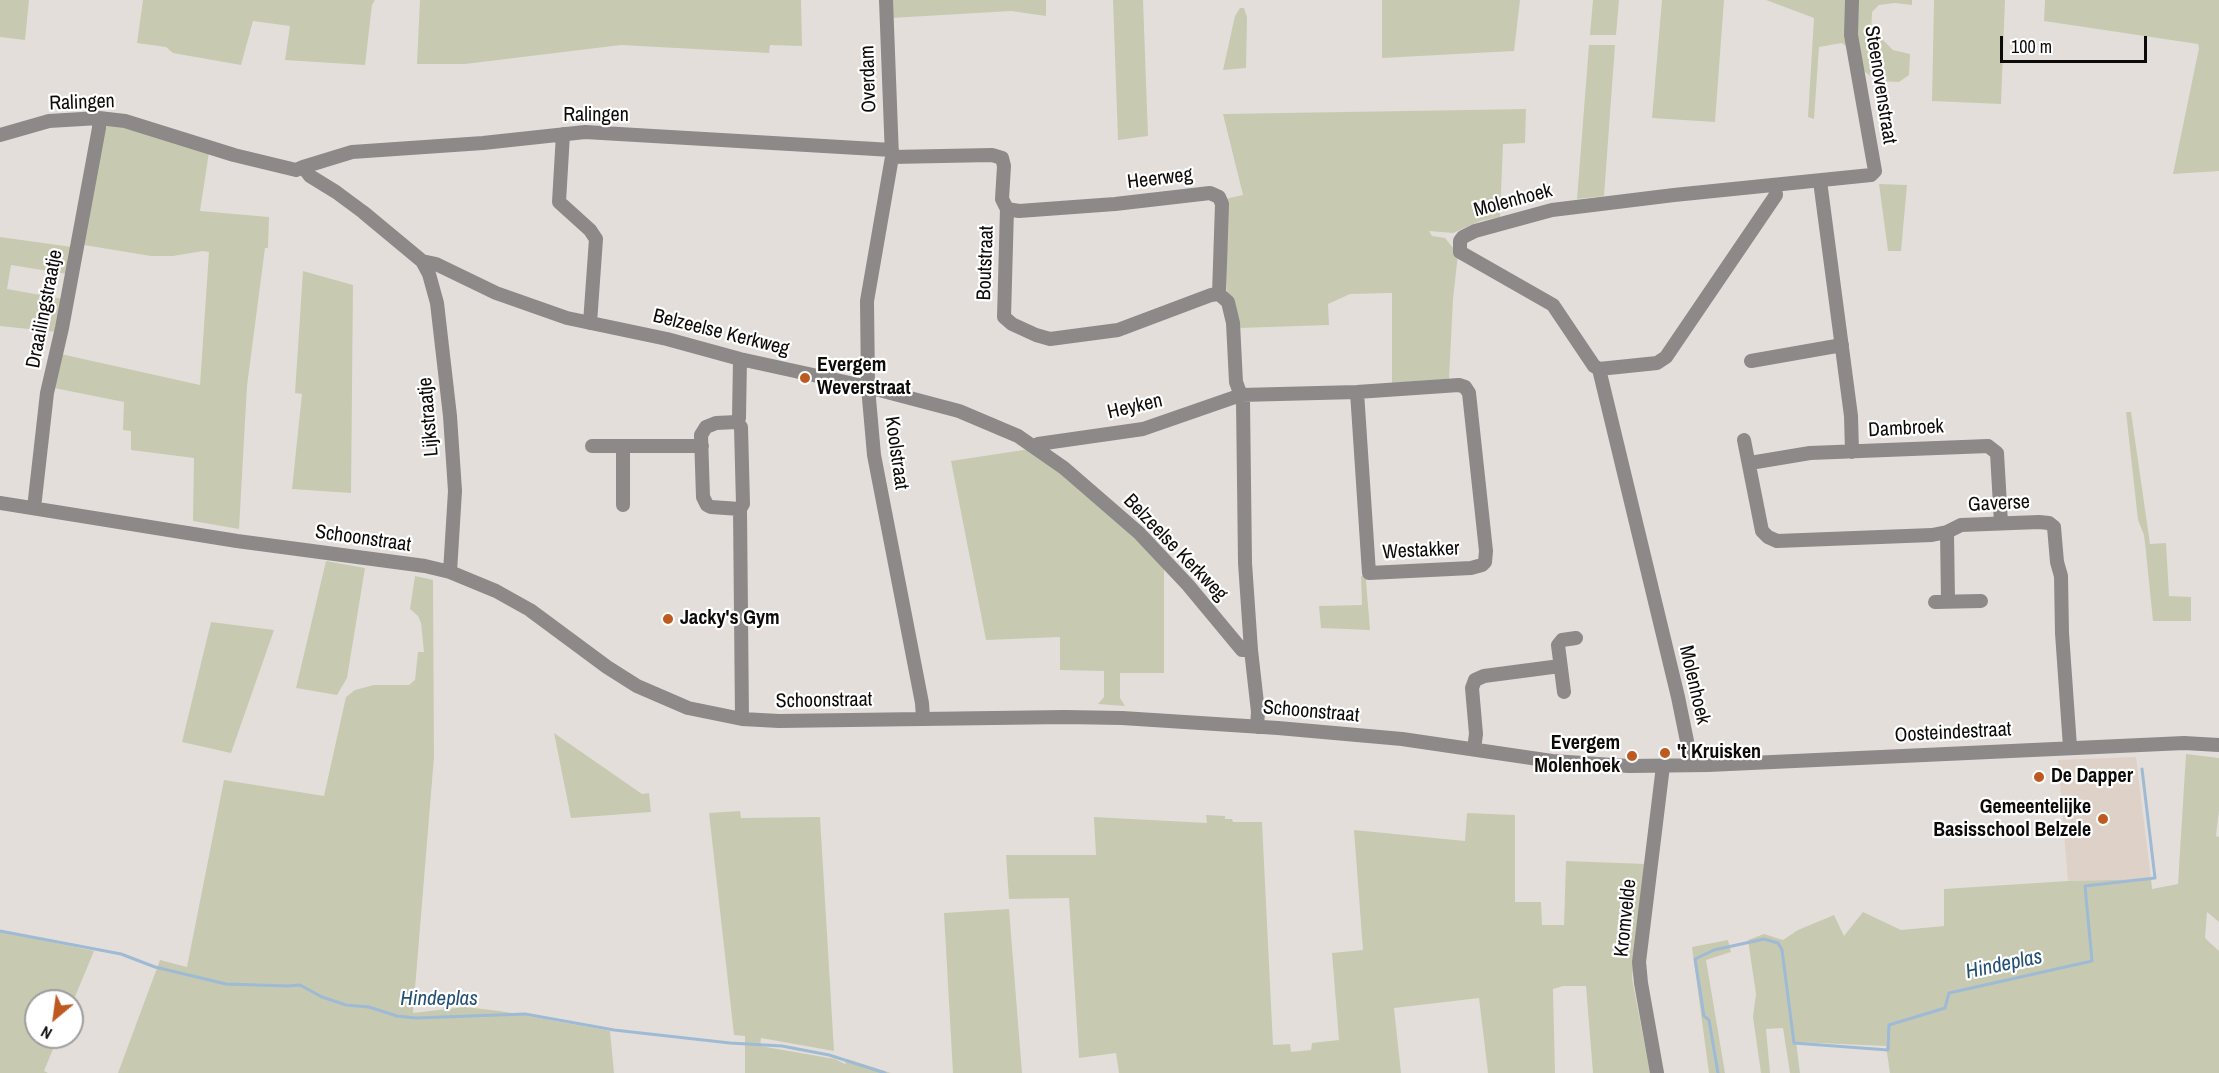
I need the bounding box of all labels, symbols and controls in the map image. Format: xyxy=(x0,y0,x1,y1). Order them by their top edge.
street label: Steenovenstraat xyxy=(1859,24,1901,146)
scale bar xyxy=(2003,24,2150,62)
text: 100 m xyxy=(2011,34,2052,59)
street label: Overdam xyxy=(856,45,882,113)
street label: Ralingen xyxy=(49,90,115,116)
street label: Ralingen xyxy=(563,104,629,128)
street label: Heerweg xyxy=(1126,163,1194,195)
street label: Molenhoek xyxy=(1471,179,1555,223)
street label: Boutstraat xyxy=(973,225,999,301)
street label: Draailingstraatje xyxy=(22,248,68,370)
street label: Belzeelse Kerkweg xyxy=(650,304,792,362)
place label: Evergem Weverstraat xyxy=(817,354,911,401)
marker: Evergem Weverstraat xyxy=(798,371,812,385)
street label: Lijkstraatje xyxy=(414,376,444,458)
street label: Heyken xyxy=(1105,389,1165,425)
street label: Koolstraat xyxy=(879,415,913,491)
street label: Dambroek xyxy=(1868,415,1944,443)
street label: Belzeelse Kerkweg xyxy=(1118,490,1232,606)
street label: Gaverse xyxy=(1967,490,2031,518)
street label: Schoonstraat xyxy=(313,520,413,558)
street label: Westakker xyxy=(1382,537,1460,565)
place label: Jacky's Gym xyxy=(680,607,780,631)
marker: Jacky's Gym xyxy=(661,612,675,626)
street label: Molenhoek xyxy=(1673,643,1715,727)
street label: Schoonstraat xyxy=(775,688,873,714)
street label: Schoonstraat xyxy=(1262,696,1360,728)
street label: Oosteindestraat xyxy=(1894,718,2012,748)
place label: Evergem Molenhoek xyxy=(1534,732,1620,779)
place label: 't Kruisken xyxy=(1677,741,1761,765)
marker: 't Kruisken xyxy=(1658,746,1672,760)
marker: Evergem Molenhoek xyxy=(1625,749,1639,763)
place label: De Dapper xyxy=(2051,765,2133,789)
marker: De Dapper xyxy=(2032,770,2046,784)
place label: Gemeentelijke Basisschool Belzele xyxy=(1933,796,2091,843)
marker: Gemeentelijke Basisschool Belzele xyxy=(2096,812,2110,826)
street label: Kromvelde xyxy=(1610,878,1642,958)
water label: Hindeplas xyxy=(1963,945,2045,985)
water label: Hindeplas xyxy=(400,986,478,1012)
north arrow xyxy=(24,989,84,1049)
text: N xyxy=(37,1021,56,1045)

